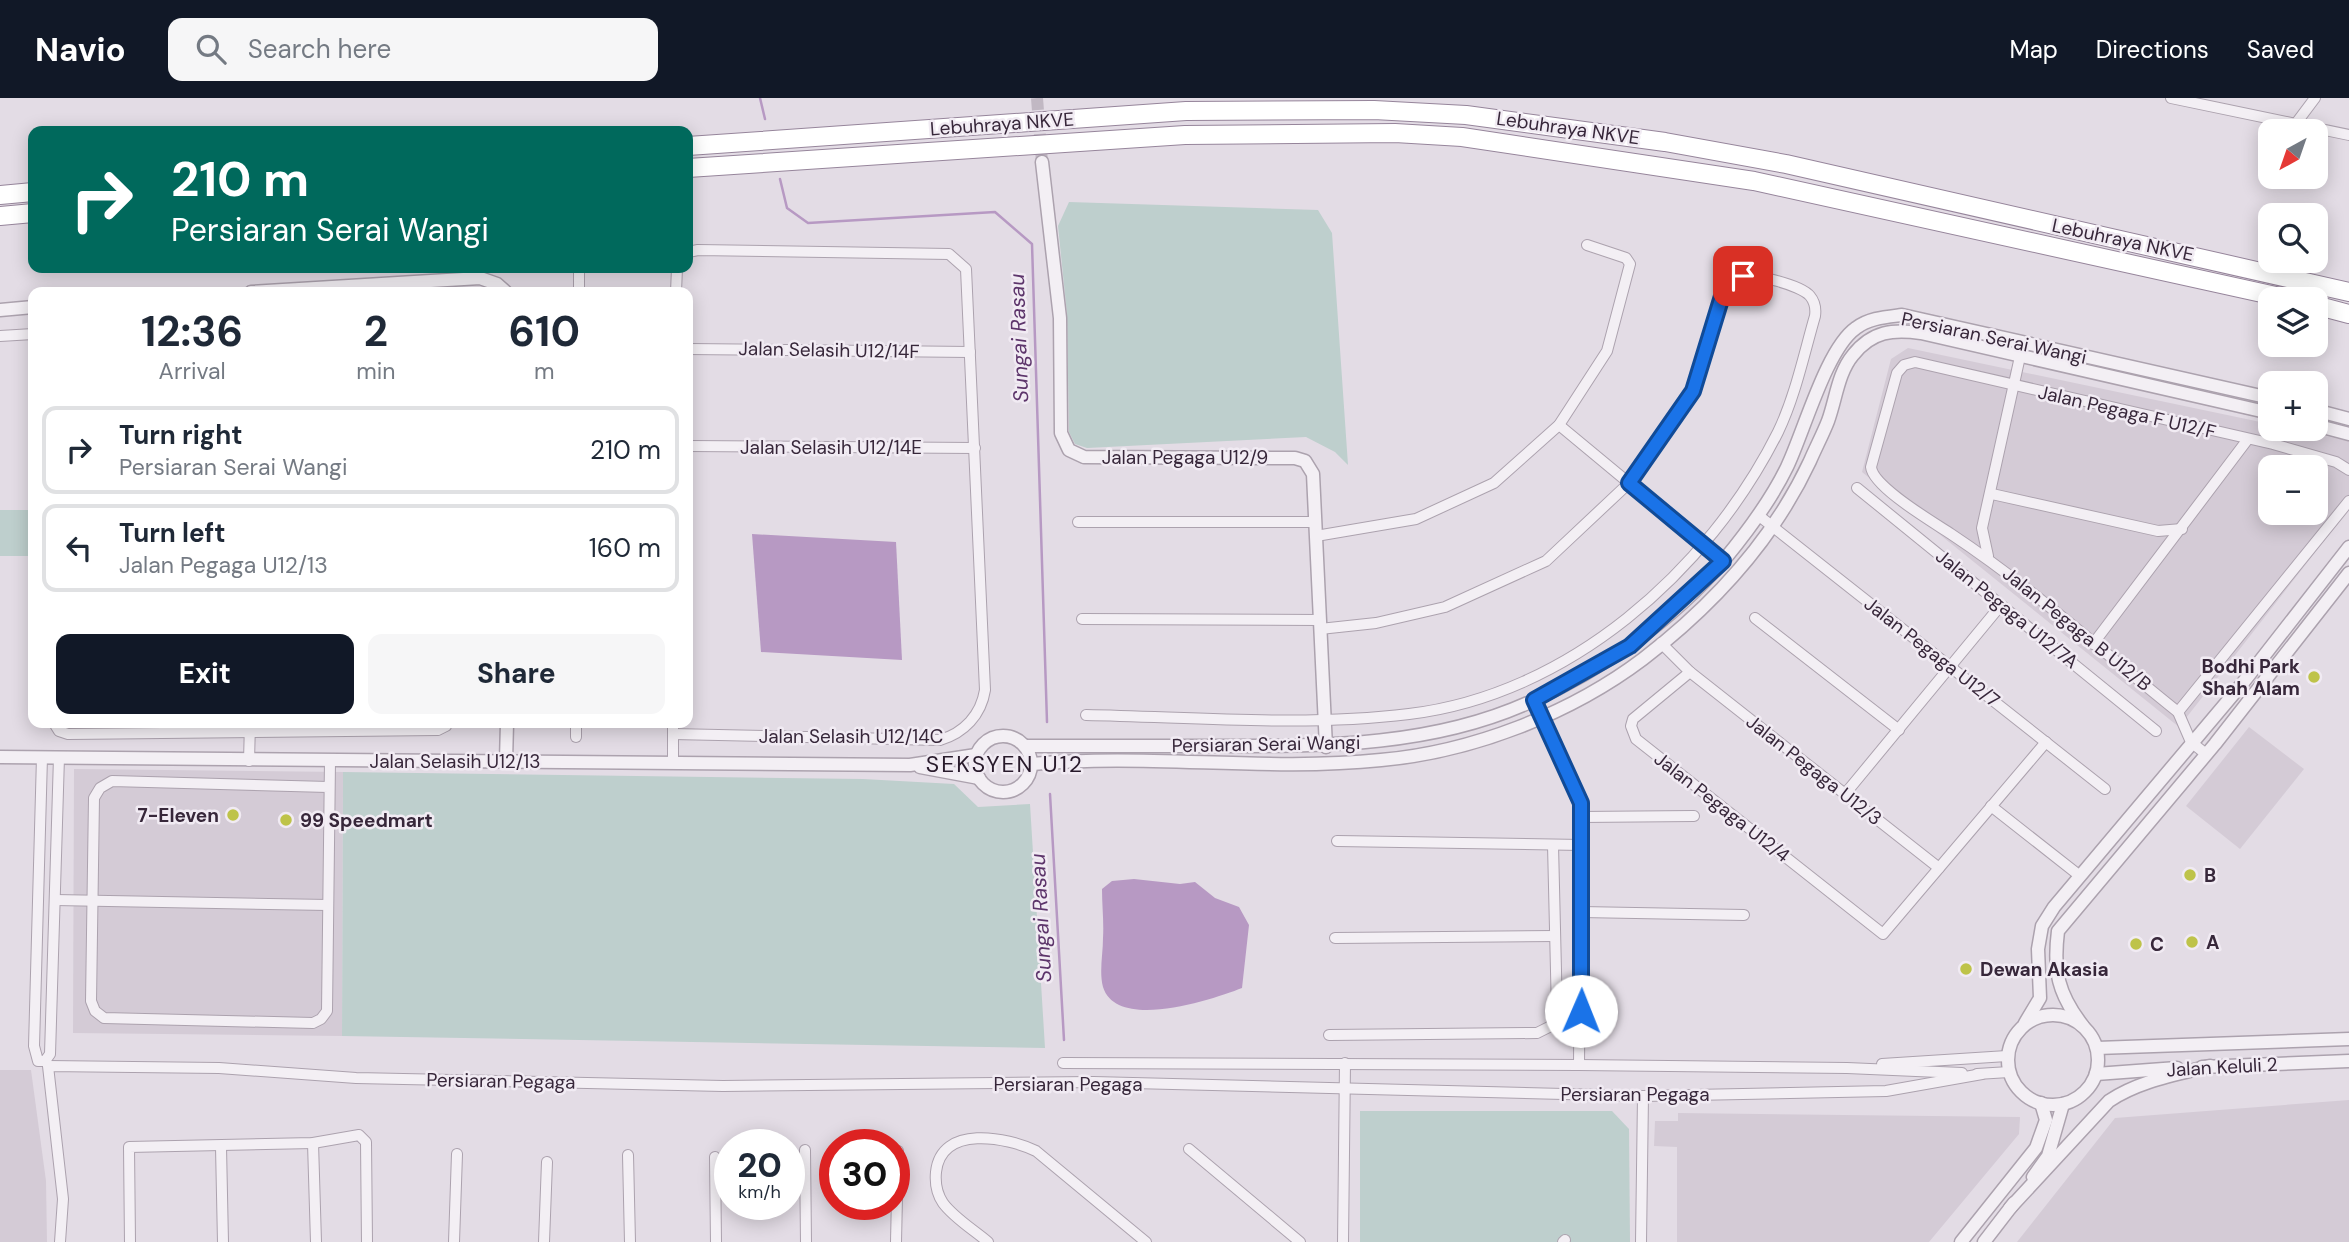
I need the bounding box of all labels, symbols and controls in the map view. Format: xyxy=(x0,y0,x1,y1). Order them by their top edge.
search box xyxy=(168,18,658,81)
text: Navio xyxy=(35,28,126,71)
icon: search xyxy=(192,30,230,68)
text: Search here xyxy=(248,32,391,66)
text: Map xyxy=(2010,34,2058,65)
text: Directions xyxy=(2096,34,2209,65)
text: Saved xyxy=(2247,34,2314,65)
street label: Lebuhraya NKVE xyxy=(929,106,1075,142)
street label: Lebuhraya NKVE xyxy=(1495,106,1641,150)
north arrow xyxy=(2258,119,2328,189)
map controls xyxy=(2258,119,2328,525)
text: 210 m xyxy=(171,147,309,211)
icon: right xyxy=(56,154,147,245)
button: search xyxy=(2258,203,2328,273)
text: Persiaran Serai Wangi xyxy=(171,209,489,251)
street label: Lebuhraya NKVE xyxy=(2050,213,2196,267)
pin xyxy=(1713,246,1773,306)
icon: arrive xyxy=(1724,257,1762,295)
water label: Sungai Rasau xyxy=(1003,273,1035,403)
button: layers xyxy=(2258,287,2328,357)
text: 12:36 xyxy=(141,304,243,359)
text: 2 xyxy=(364,304,388,359)
text: 610 xyxy=(508,304,580,359)
street label: Persiaran Serai Wangi xyxy=(1899,306,2089,370)
street label: Jalan Selasih U12/14F xyxy=(738,336,920,364)
text: Arrival xyxy=(159,356,226,386)
text: min xyxy=(356,356,395,386)
text: m xyxy=(534,356,554,386)
button: + xyxy=(2258,371,2328,441)
street label: Jalan Pegaga F U12/F xyxy=(2036,379,2218,445)
text: Turn right xyxy=(119,418,243,452)
icon: right xyxy=(60,431,98,469)
text: 210 m xyxy=(590,433,661,467)
street label: Jalan Selasih U12/14E xyxy=(740,435,922,460)
street label: Jalan Pegaga U12/9 xyxy=(1102,445,1268,470)
text: Persiaran Serai Wangi xyxy=(119,452,347,482)
button: − xyxy=(2258,455,2328,525)
text: Turn left xyxy=(119,516,226,550)
icon: left xyxy=(60,529,98,567)
text: 160 m xyxy=(589,531,661,565)
street label: Jalan Pegaga U12/7A xyxy=(1931,545,2083,673)
text: Jalan Pegaga U12/13 xyxy=(119,550,328,580)
street label: Jalan Pegaga B U12/B xyxy=(1998,561,2156,697)
street label: Jalan Pegaga U12/7 xyxy=(1860,592,2004,712)
button: Exit xyxy=(56,634,354,714)
button: Share xyxy=(368,634,665,714)
place label: Bodhi Park Shah Alam xyxy=(2202,654,2300,701)
marker: Bodhi Park Shah Alam xyxy=(2306,669,2322,685)
street label: Jalan Pegaga U12/3 xyxy=(1741,709,1887,831)
street label: Jalan Selasih U12/14C xyxy=(759,724,943,749)
street label: Persiaran Serai Wangi xyxy=(1171,730,1361,758)
street label: Jalan Pegaga U12/4 xyxy=(1649,746,1795,868)
street label: Jalan Selasih U12/13 xyxy=(370,749,540,774)
district label: SEKSYEN U12 xyxy=(926,749,1084,779)
place label: 7-Eleven xyxy=(137,803,219,828)
marker: 7-Eleven xyxy=(225,807,241,823)
place label: 99 Speedmart xyxy=(300,808,433,833)
marker: 99 Speedmart xyxy=(278,812,294,828)
water label: Sungai Rasau xyxy=(1024,853,1058,983)
place label: B xyxy=(2204,863,2216,888)
marker: B xyxy=(2182,867,2198,883)
place label: A xyxy=(2206,930,2220,955)
place label: C xyxy=(2150,932,2164,957)
marker: A xyxy=(2184,934,2200,950)
marker: C xyxy=(2128,936,2144,952)
place label: Dewan Akasia xyxy=(1980,957,2109,982)
marker: Dewan Akasia xyxy=(1958,961,1974,977)
position arrow xyxy=(1544,974,1618,1048)
street label: Jalan Keluli 2 xyxy=(2166,1052,2278,1082)
street label: Persiaran Pegaga xyxy=(426,1067,576,1095)
street label: Persiaran Pegaga xyxy=(993,1072,1143,1097)
street label: Persiaran Pegaga xyxy=(1560,1082,1710,1107)
speed limit sign: 30 xyxy=(819,1129,910,1220)
text: 20 xyxy=(737,1142,782,1188)
text: km/h xyxy=(738,1180,781,1204)

